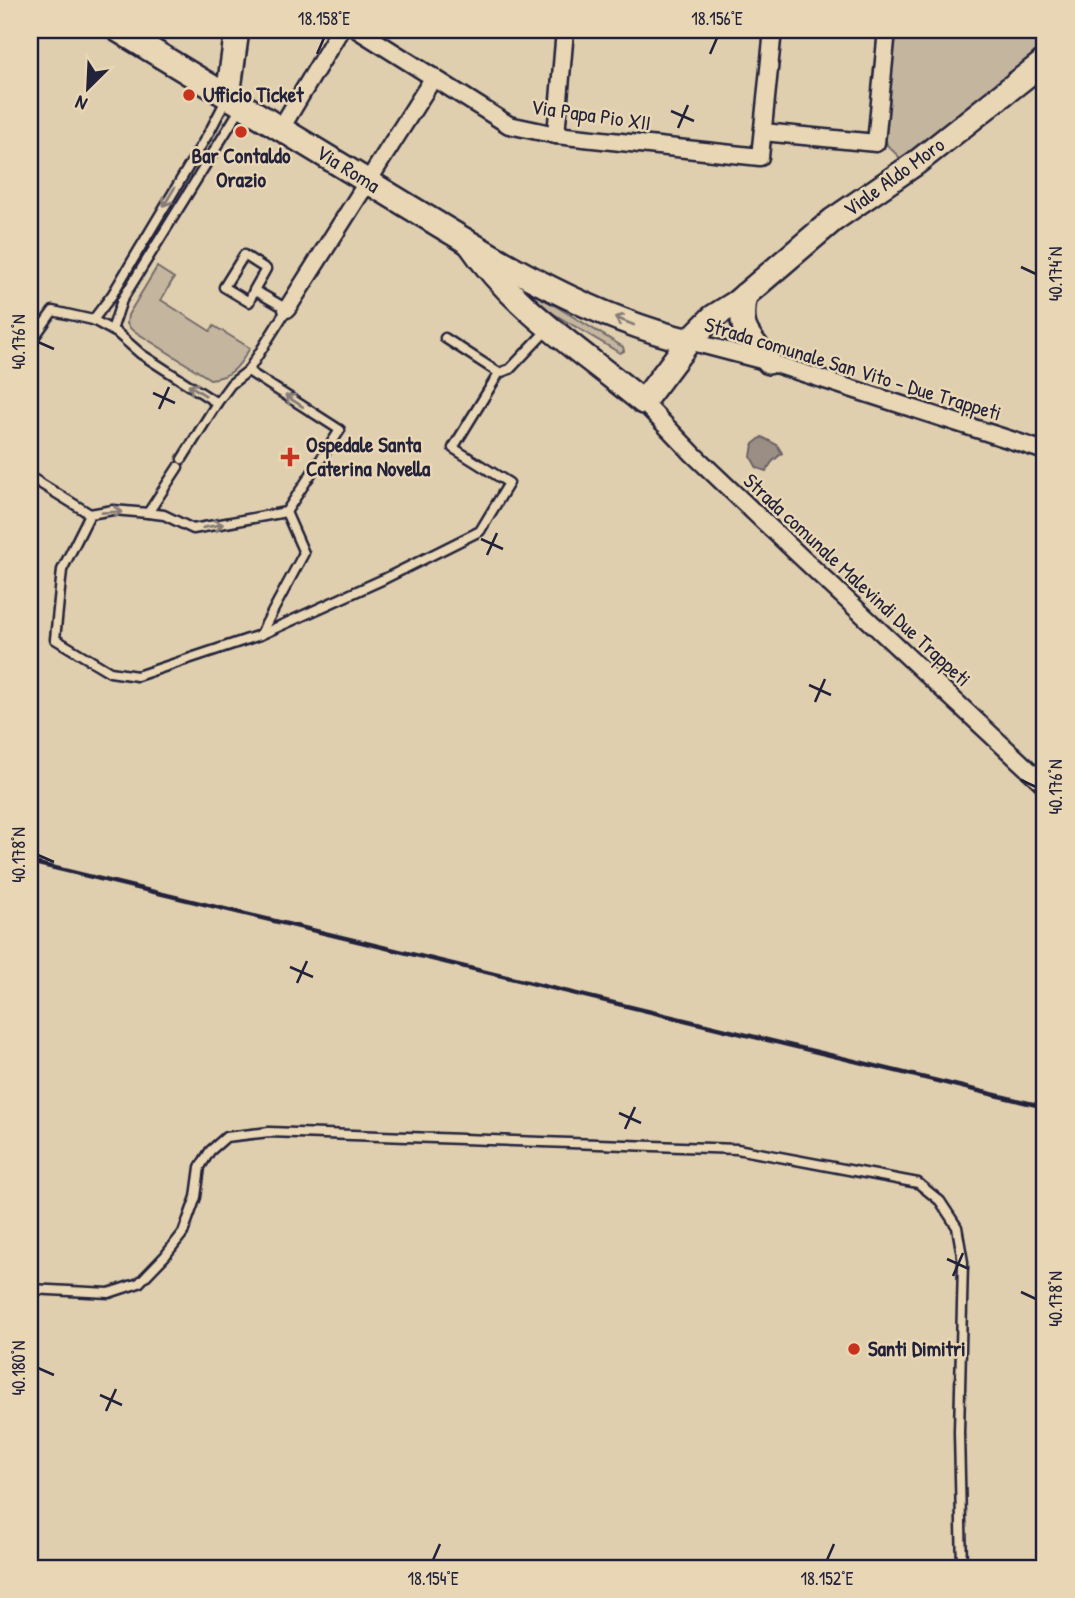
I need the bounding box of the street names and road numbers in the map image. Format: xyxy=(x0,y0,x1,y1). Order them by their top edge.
street label: Via Papa Pio XII xyxy=(529,92,653,137)
street label: Viale Aldo Moro xyxy=(837,130,950,223)
street label: Via Roma xyxy=(311,138,386,199)
street label: Strada comunale San Vito - Due Trappeti xyxy=(701,310,1005,428)
street label: Strada comunale Malevindi Due Trappeti xyxy=(737,466,977,693)

